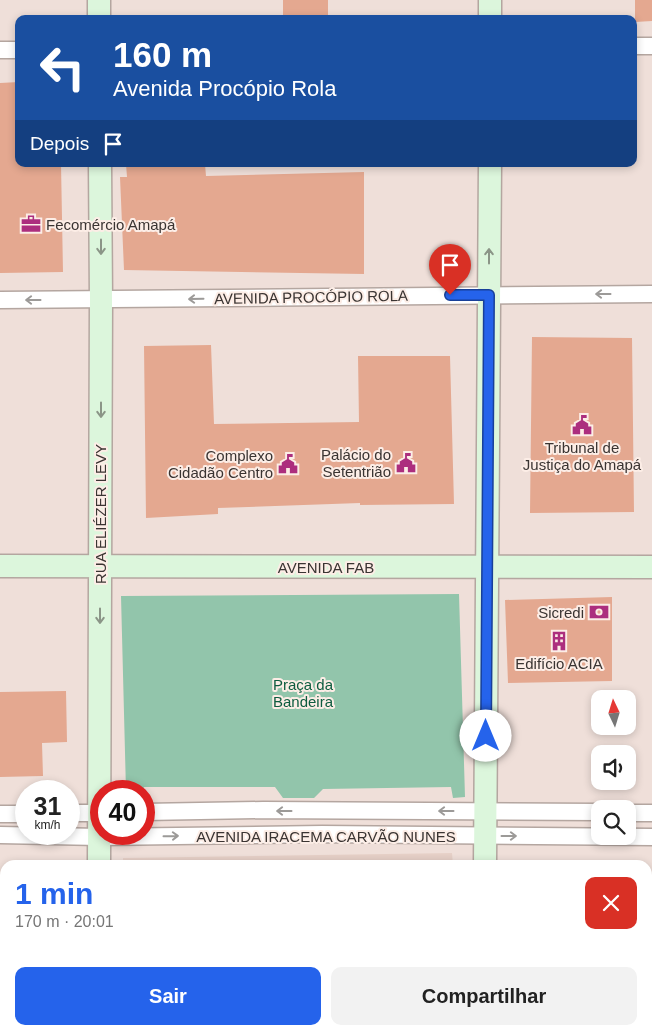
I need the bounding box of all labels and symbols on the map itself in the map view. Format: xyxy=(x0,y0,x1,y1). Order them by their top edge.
office icon: Fecomércio Amapá xyxy=(20,213,42,235)
place label: Fecomércio Amapá xyxy=(46,216,176,233)
one-way arrow xyxy=(96,239,105,255)
pin xyxy=(429,244,471,295)
one-way arrow xyxy=(484,248,494,264)
street label: AVENIDA PROCÓPIO ROLA xyxy=(214,287,408,307)
one-way arrow xyxy=(596,289,612,299)
one-way arrow xyxy=(188,294,204,304)
one-way arrow xyxy=(25,295,42,305)
one-way arrow xyxy=(96,402,106,418)
public building icon: Tribunal de Justiça do Amapá xyxy=(571,414,593,436)
place label: Tribunal de Justiça do Amapá xyxy=(523,439,642,473)
street label: RUA ELIÉZER LEVY xyxy=(92,444,109,584)
place label: Palácio do Setentrião xyxy=(321,446,391,480)
place label: Complexo Cidadão Centro xyxy=(168,447,273,481)
public building icon: Palácio do Setentrião xyxy=(395,452,417,474)
public building icon: Complexo Cidadão Centro xyxy=(277,453,299,475)
street label: AVENIDA FAB xyxy=(278,559,374,576)
bank icon: Sicredi xyxy=(588,601,610,623)
place label: Sicredi xyxy=(538,604,584,621)
one-way arrow xyxy=(95,607,105,623)
building icon: Edifício ACIA xyxy=(548,630,570,652)
place label: Edifício ACIA xyxy=(515,655,603,672)
park label: Praça da Bandeira xyxy=(273,676,334,710)
north arrow xyxy=(591,690,636,735)
position arrow xyxy=(459,709,511,761)
speed limit sign: 40 xyxy=(90,780,155,845)
one-way arrow xyxy=(276,806,292,815)
one-way arrow xyxy=(439,806,455,816)
street label: AVENIDA IRACEMA CARVÃO NUNES xyxy=(196,828,456,845)
one-way arrow xyxy=(162,831,179,841)
one-way arrow xyxy=(500,831,516,841)

